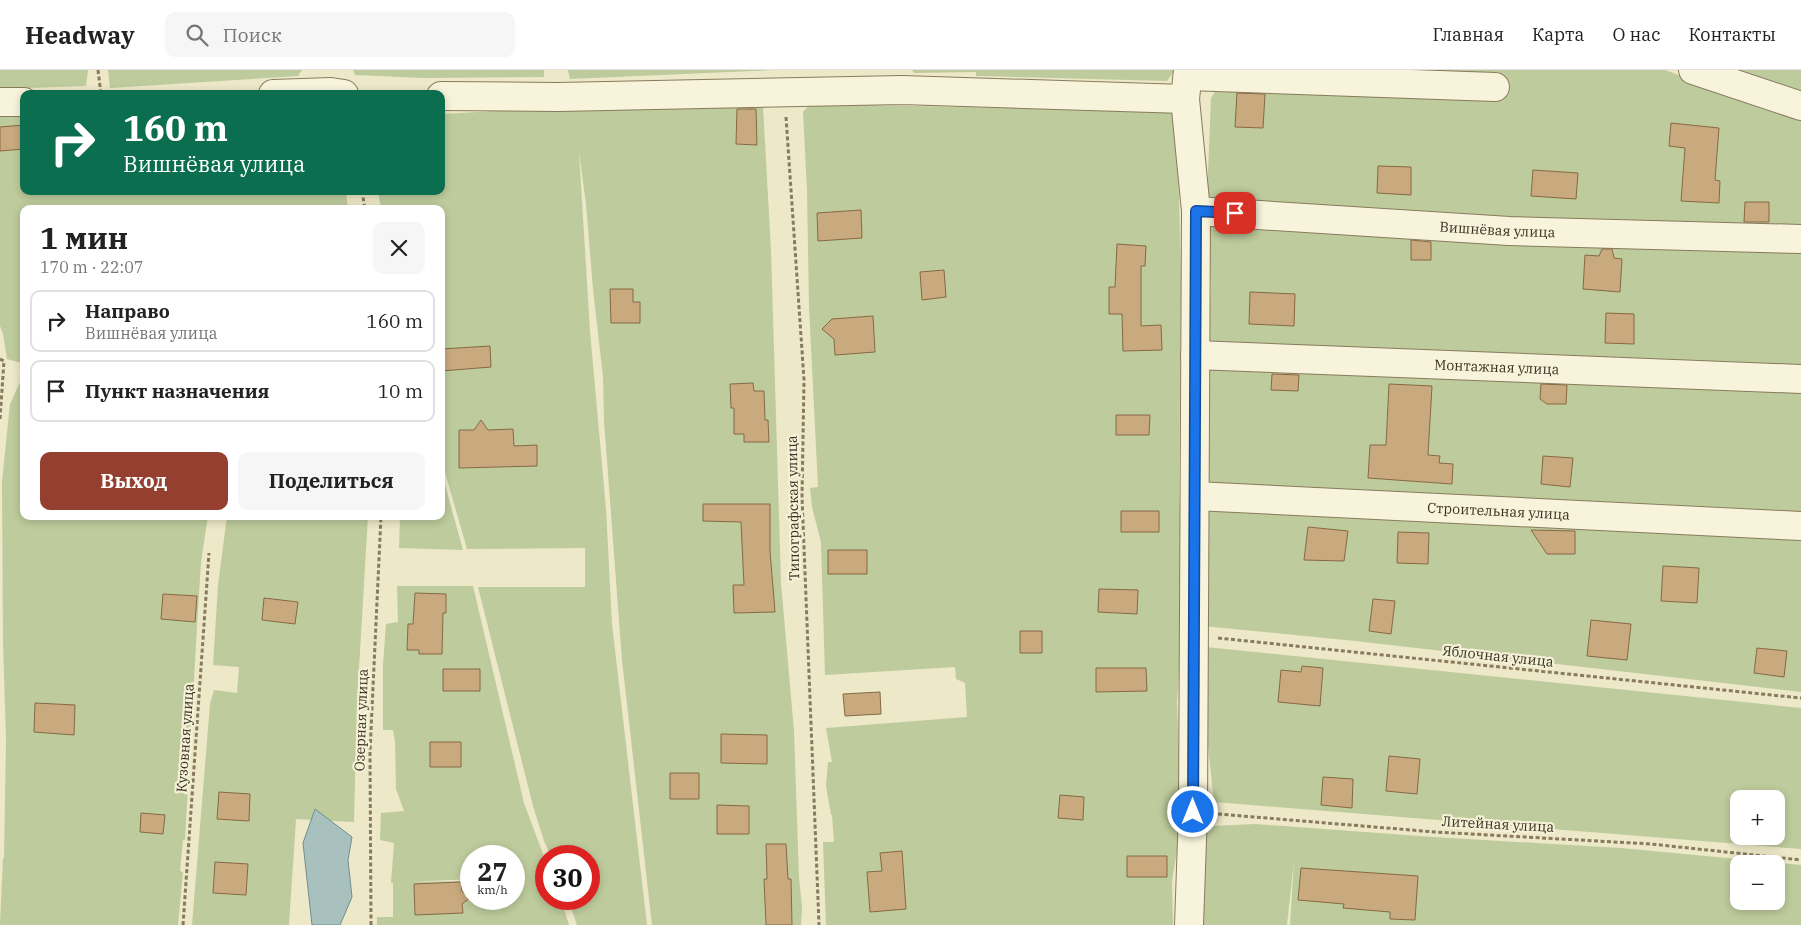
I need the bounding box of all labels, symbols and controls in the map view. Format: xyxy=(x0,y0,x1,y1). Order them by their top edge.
search box xyxy=(165,12,515,57)
text: Headway xyxy=(25,19,135,51)
icon: search xyxy=(183,21,211,49)
text: Поиск xyxy=(223,23,282,47)
text: Главная xyxy=(1432,23,1504,46)
text: Карта xyxy=(1532,23,1584,46)
text: О нас xyxy=(1612,23,1660,46)
text: Контакты xyxy=(1688,23,1776,46)
text: 160 m xyxy=(123,105,228,151)
icon: right xyxy=(40,110,105,175)
text: Вишнёвая улица xyxy=(123,149,305,178)
pin xyxy=(1214,192,1256,234)
icon: arrive xyxy=(1221,199,1249,227)
text: 1 мин xyxy=(40,218,128,257)
street label: Вишнёвая улица xyxy=(1439,218,1556,241)
button: close xyxy=(373,222,425,274)
text: 170 m · 22:07 xyxy=(40,257,143,277)
text: Направо xyxy=(85,299,170,323)
icon: right xyxy=(42,307,70,335)
text: 160 m xyxy=(366,309,423,333)
text: Вишнёвая улица xyxy=(85,323,217,343)
street label: Монтажная улица xyxy=(1434,355,1560,378)
icon: arrive xyxy=(42,377,70,405)
text: Пункт назначения xyxy=(85,379,269,403)
text: 10 m xyxy=(378,379,423,403)
street label: Типографская улица xyxy=(783,435,803,581)
button: Выход xyxy=(40,452,228,510)
button: Поделиться xyxy=(238,452,425,510)
street label: Строительная улица xyxy=(1427,499,1571,524)
street label: Яблочная улица xyxy=(1442,641,1555,671)
street label: Озерная улица xyxy=(350,668,372,772)
street label: Кузовная улица xyxy=(172,683,198,793)
position arrow xyxy=(1166,785,1218,837)
map controls xyxy=(1730,790,1785,910)
button: + xyxy=(1730,790,1785,845)
street label: Литейная улица xyxy=(1441,812,1555,836)
speed limit sign: 30 xyxy=(535,845,600,910)
text: 27 xyxy=(477,855,508,888)
button: − xyxy=(1730,855,1785,910)
text: km/h xyxy=(477,882,508,897)

